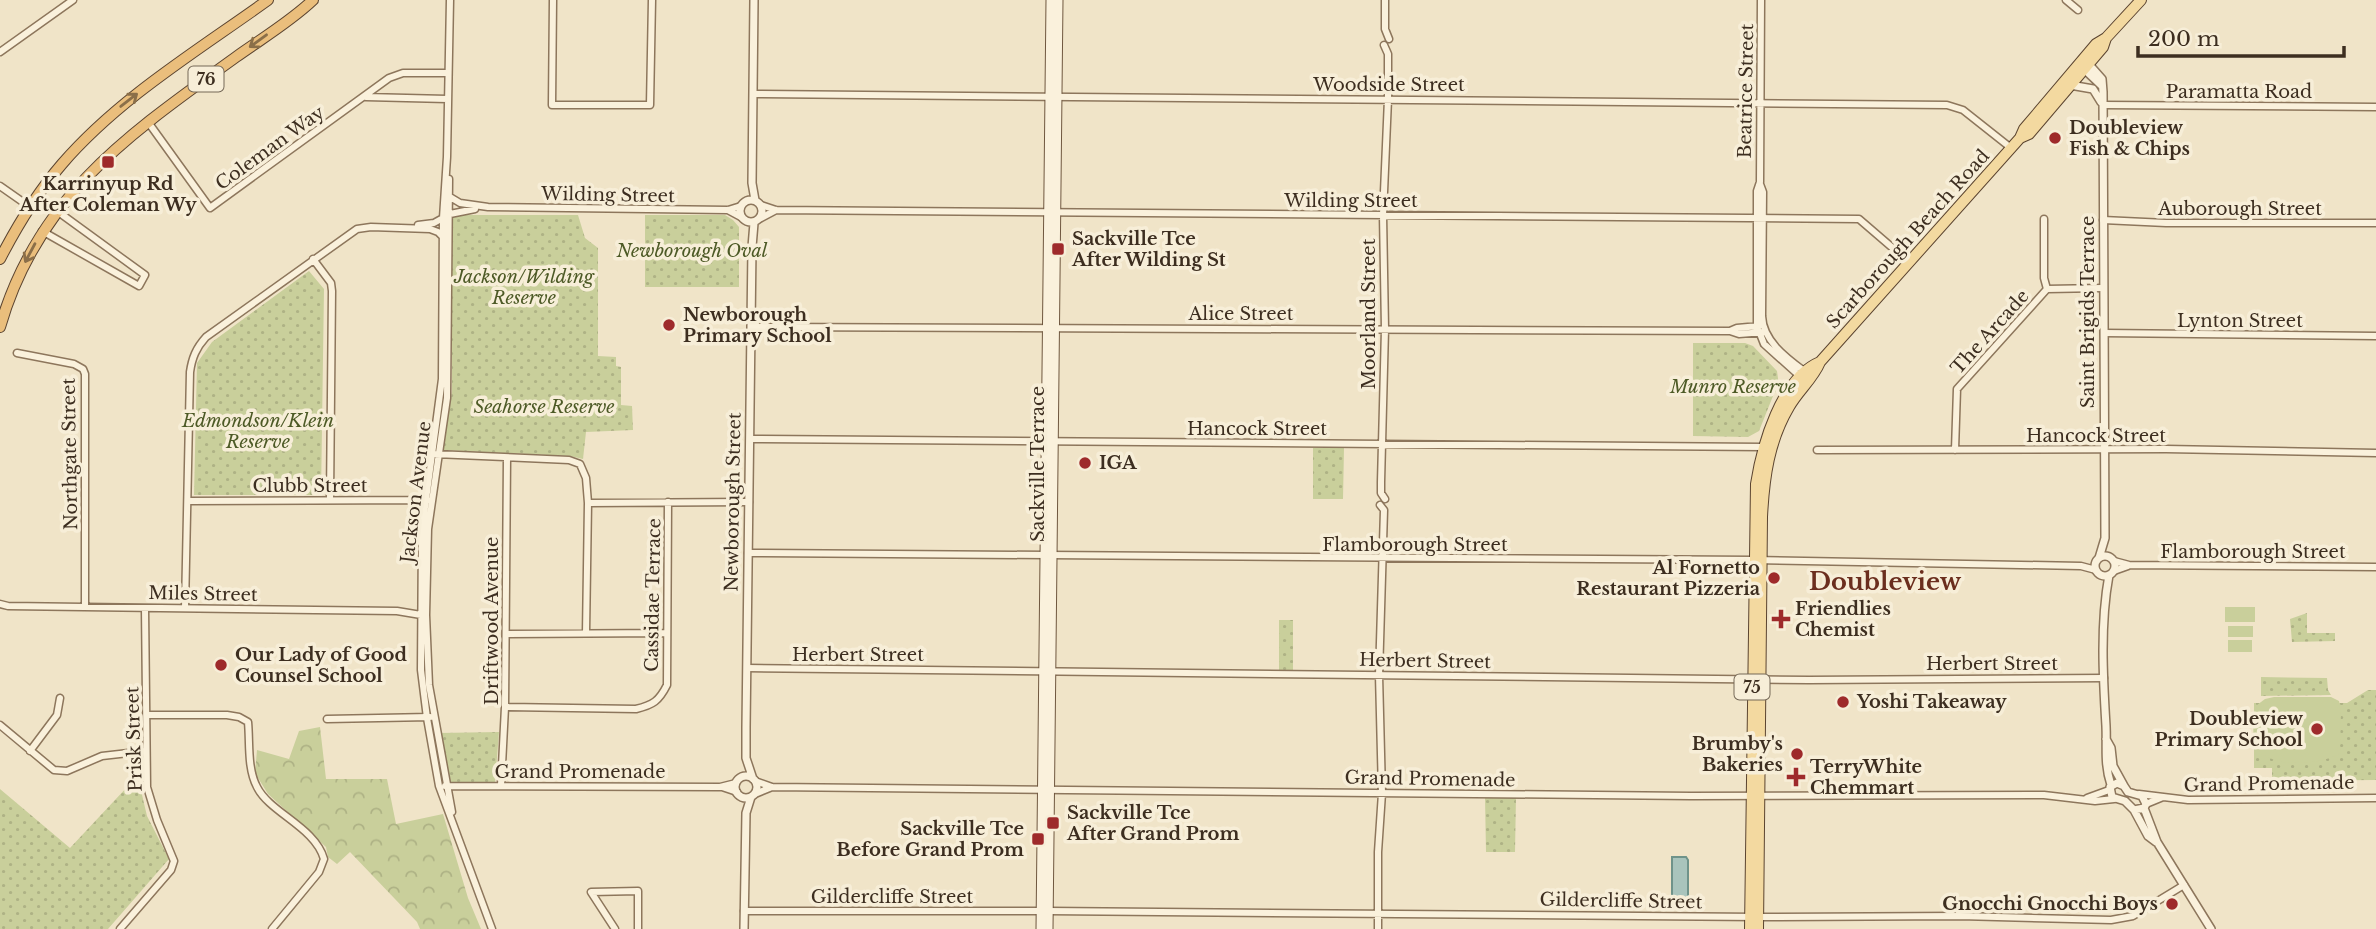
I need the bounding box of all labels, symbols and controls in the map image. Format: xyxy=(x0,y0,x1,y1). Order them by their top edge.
scale bar xyxy=(2138,14,2344,58)
street label: Beatrice Street xyxy=(1734,23,1758,159)
text: 200 m xyxy=(2148,26,2220,52)
one-way arrow xyxy=(249,34,268,48)
road number: 76 xyxy=(188,66,224,92)
street label: Woodside Street xyxy=(1312,74,1465,96)
street label: Paramatta Road xyxy=(2166,81,2312,103)
one-way arrow xyxy=(119,93,138,108)
street label: Coleman Way xyxy=(211,101,329,195)
place label: Doubleview Fish & Chips xyxy=(2069,117,2190,160)
marker: Doubleview Fish & Chips xyxy=(2047,130,2063,146)
street label: Scarborough Beach Road xyxy=(1822,145,1994,333)
marker: Karrinyup Rd After Coleman Wy xyxy=(100,154,116,170)
place label: Karrinyup Rd After Coleman Wy xyxy=(18,173,197,216)
street label: Wilding Street xyxy=(540,183,675,207)
street label: Wilding Street xyxy=(1283,190,1418,212)
street label: Auborough Street xyxy=(2157,198,2322,220)
street label: Saint Brigids Terrace xyxy=(2077,216,2099,408)
place label: Sackville Tce After Wilding St xyxy=(1071,228,1226,271)
street label: Moorland Street xyxy=(1358,238,1380,389)
park label: Newborough Oval xyxy=(616,240,768,262)
marker: Sackville Tce After Wilding St xyxy=(1050,241,1066,257)
one-way arrow xyxy=(23,243,37,263)
park label: Jackson/Wilding Reserve xyxy=(453,266,595,309)
street label: The Arcade xyxy=(1946,285,2034,379)
street label: Alice Street xyxy=(1187,303,1294,325)
place label: Newborough Primary School xyxy=(683,304,832,347)
street label: Lynton Street xyxy=(2177,310,2303,332)
marker: Newborough Primary School xyxy=(661,317,677,333)
park label: Munro Reserve xyxy=(1669,376,1796,398)
street label: Northgate Street xyxy=(58,377,82,530)
street label: Sackville Terrace xyxy=(1027,386,1049,542)
park label: Seahorse Reserve xyxy=(474,396,615,418)
park label: Edmondson/Klein Reserve xyxy=(181,410,334,453)
street label: Newborough Street xyxy=(720,412,746,592)
street label: Hancock Street xyxy=(1187,418,1327,440)
street label: Jackson Avenue xyxy=(396,420,436,566)
street label: Hancock Street xyxy=(2026,425,2166,447)
place label: IGA xyxy=(1099,452,1138,474)
marker: IGA xyxy=(1077,455,1093,471)
street label: Clubb Street xyxy=(252,475,368,497)
street label: Cassidae Terrace xyxy=(641,518,665,672)
street label: Flamborough Street xyxy=(1322,534,1508,556)
street label: Driftwood Avenue xyxy=(481,537,503,705)
street label: Flamborough Street xyxy=(2160,541,2346,563)
place label: Al Fornetto Restaurant Pizzeria xyxy=(1576,557,1761,600)
district label: Doubleview xyxy=(1809,567,1962,596)
marker: Al Fornetto Restaurant Pizzeria xyxy=(1766,570,1782,586)
street label: Miles Street xyxy=(148,582,258,606)
place label: Friendlies Chemist xyxy=(1795,598,1891,641)
marker: Friendlies Chemist xyxy=(1773,611,1789,627)
place label: Our Lady of Good Counsel School xyxy=(235,644,407,687)
street label: Herbert Street xyxy=(792,644,924,666)
street label: Herbert Street xyxy=(1359,649,1491,673)
street label: Herbert Street xyxy=(1926,653,2058,675)
marker: Our Lady of Good Counsel School xyxy=(213,657,229,673)
road number: 75 xyxy=(1734,674,1770,700)
street label: Prisk Street xyxy=(121,686,147,792)
place label: Yoshi Takeaway xyxy=(1856,691,2007,713)
marker: Yoshi Takeaway xyxy=(1835,694,1851,710)
place label: Doubleview Primary School xyxy=(2154,708,2304,751)
marker: Doubleview Primary School xyxy=(2309,721,2325,737)
place label: Brumby's Bakeries xyxy=(1692,733,1783,776)
marker: Brumby's Bakeries xyxy=(1789,746,1805,762)
place label: TerryWhite Chemmart xyxy=(1810,756,1922,799)
street label: Grand Promenade xyxy=(495,761,665,783)
street label: Grand Promenade xyxy=(1344,767,1516,791)
marker: TerryWhite Chemmart xyxy=(1788,769,1804,785)
street label: Grand Promenade xyxy=(2183,772,2355,796)
place label: Sackville Tce After Grand Prom xyxy=(1066,802,1239,845)
marker: Sackville Tce After Grand Prom xyxy=(1045,815,1061,831)
place label: Sackville Tce Before Grand Prom xyxy=(836,818,1024,861)
marker: Sackville Tce Before Grand Prom xyxy=(1030,831,1046,847)
street label: Gildercliffe Street xyxy=(811,886,974,908)
street label: Gildercliffe Street xyxy=(1539,889,1703,913)
place label: Gnocchi Gnocchi Boys xyxy=(1942,893,2158,915)
marker: Gnocchi Gnocchi Boys xyxy=(2164,896,2180,912)

